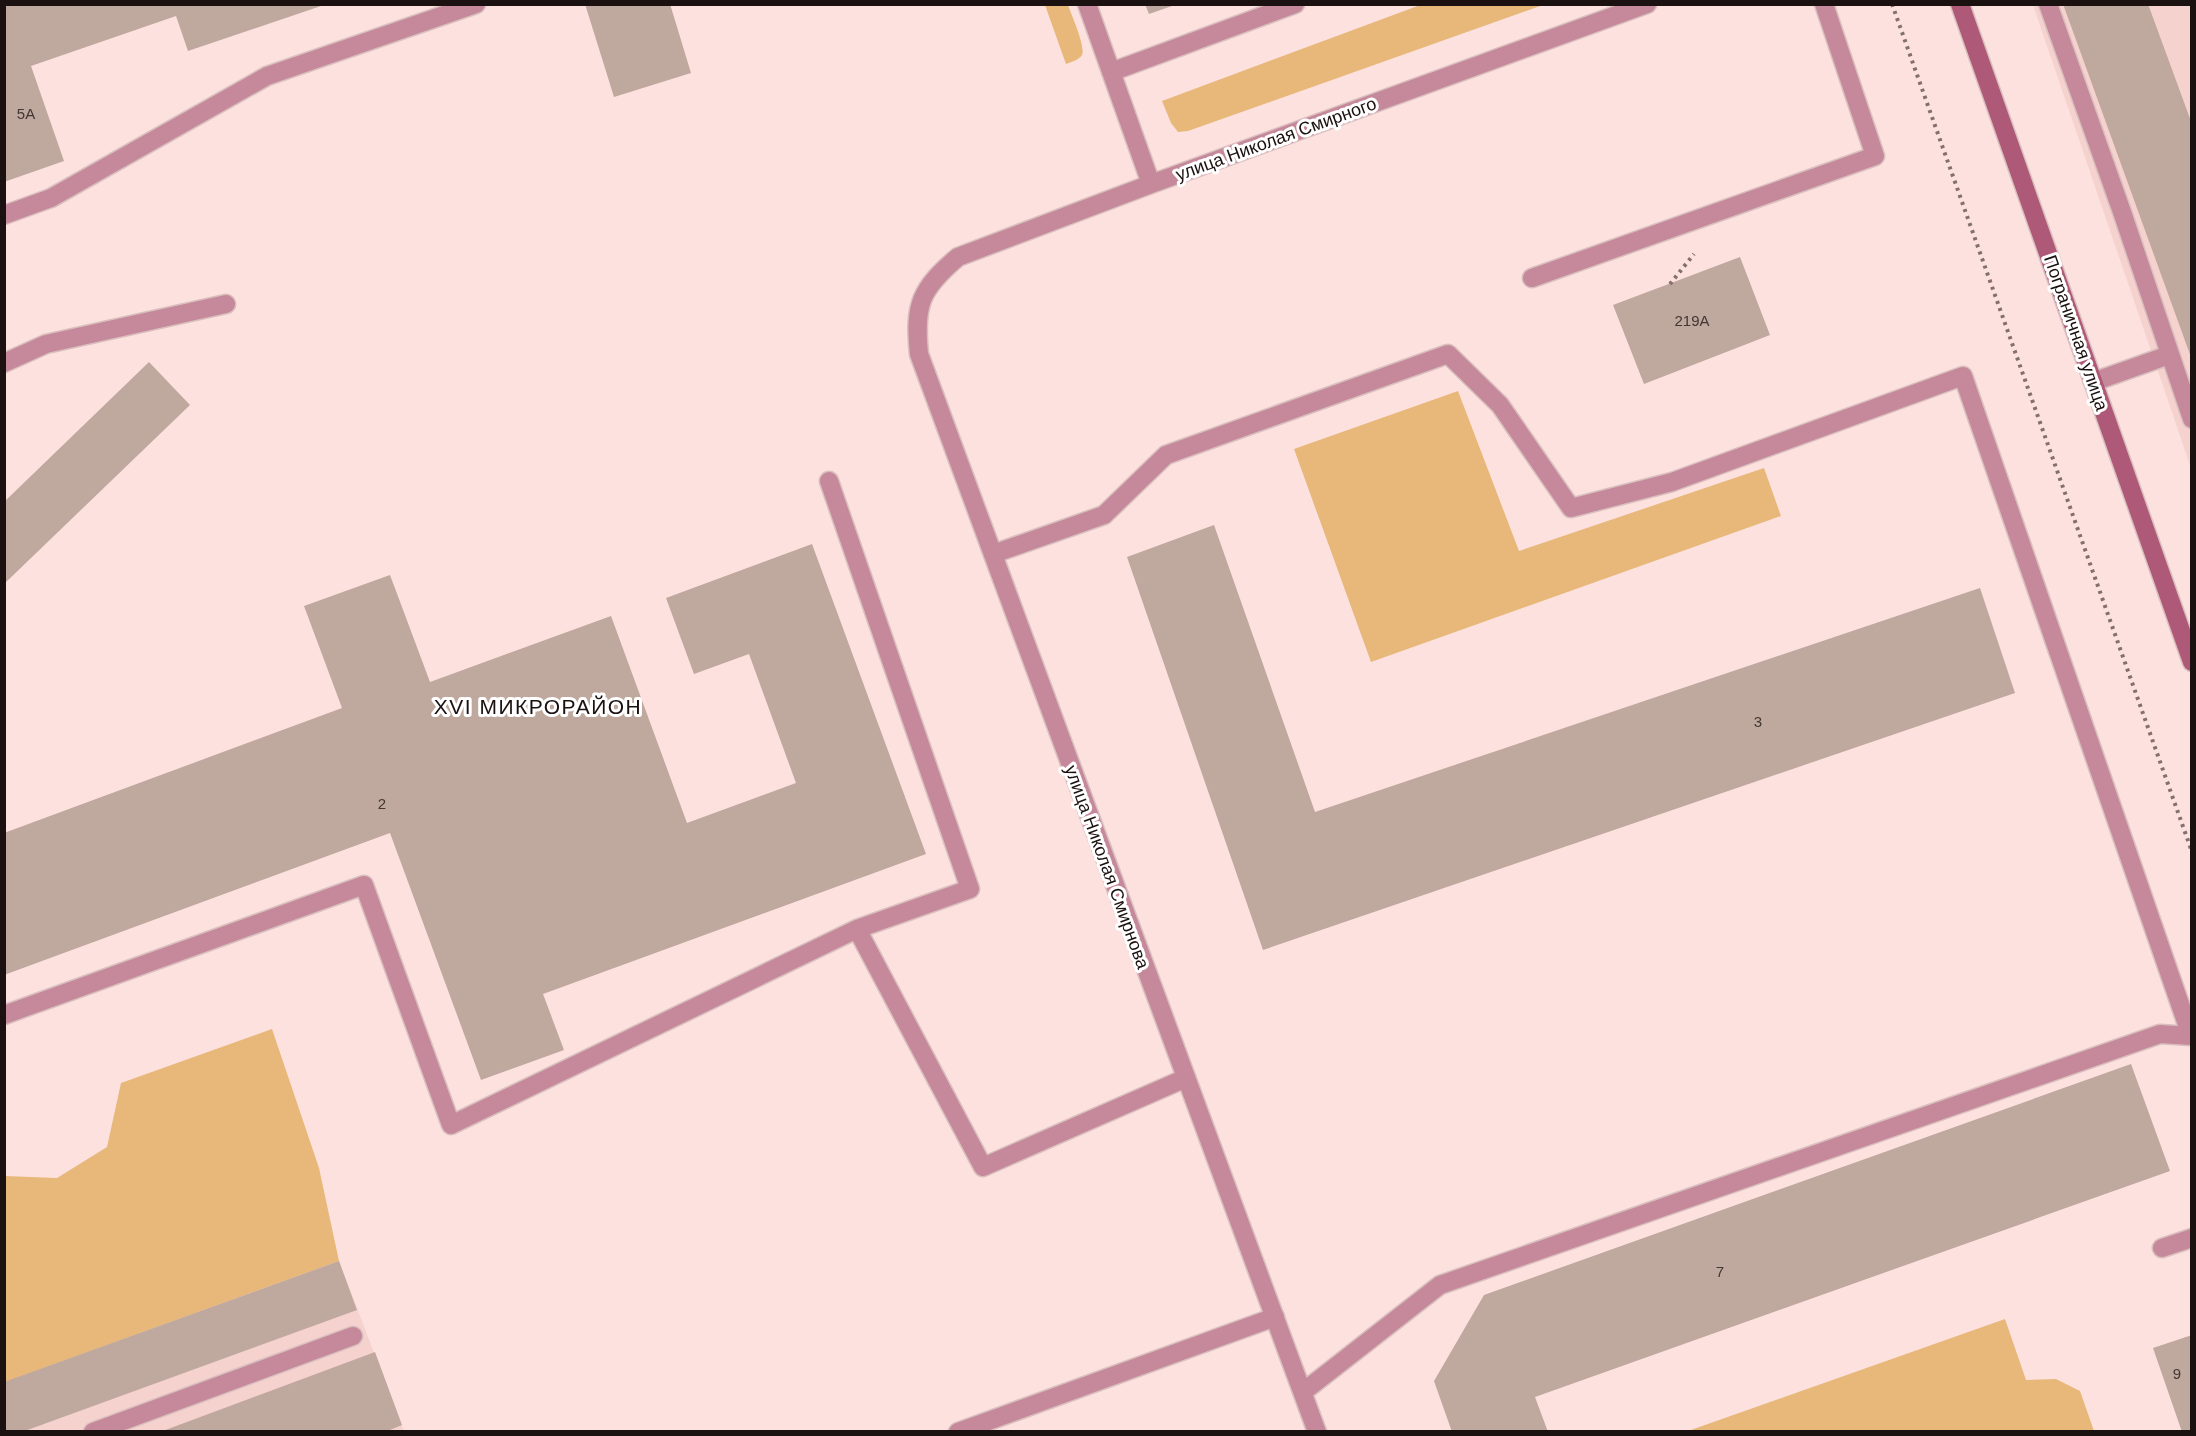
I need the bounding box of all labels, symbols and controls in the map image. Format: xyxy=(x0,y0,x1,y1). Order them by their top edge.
street label: улица Николая Смирного xyxy=(1173,93,1379,185)
house number: 5А xyxy=(17,105,35,122)
street label: Пограничная улица xyxy=(2040,253,2112,414)
house number: 219А xyxy=(1674,312,1710,329)
district label: XVI МИКРОРАЙОН xyxy=(434,695,642,718)
house number: 3 xyxy=(1754,713,1762,730)
street label: улица Николая Смирнова xyxy=(1061,762,1154,972)
house number: 2 xyxy=(378,795,386,812)
house number: 7 xyxy=(1716,1263,1724,1280)
house number: 9 xyxy=(2173,1365,2181,1382)

